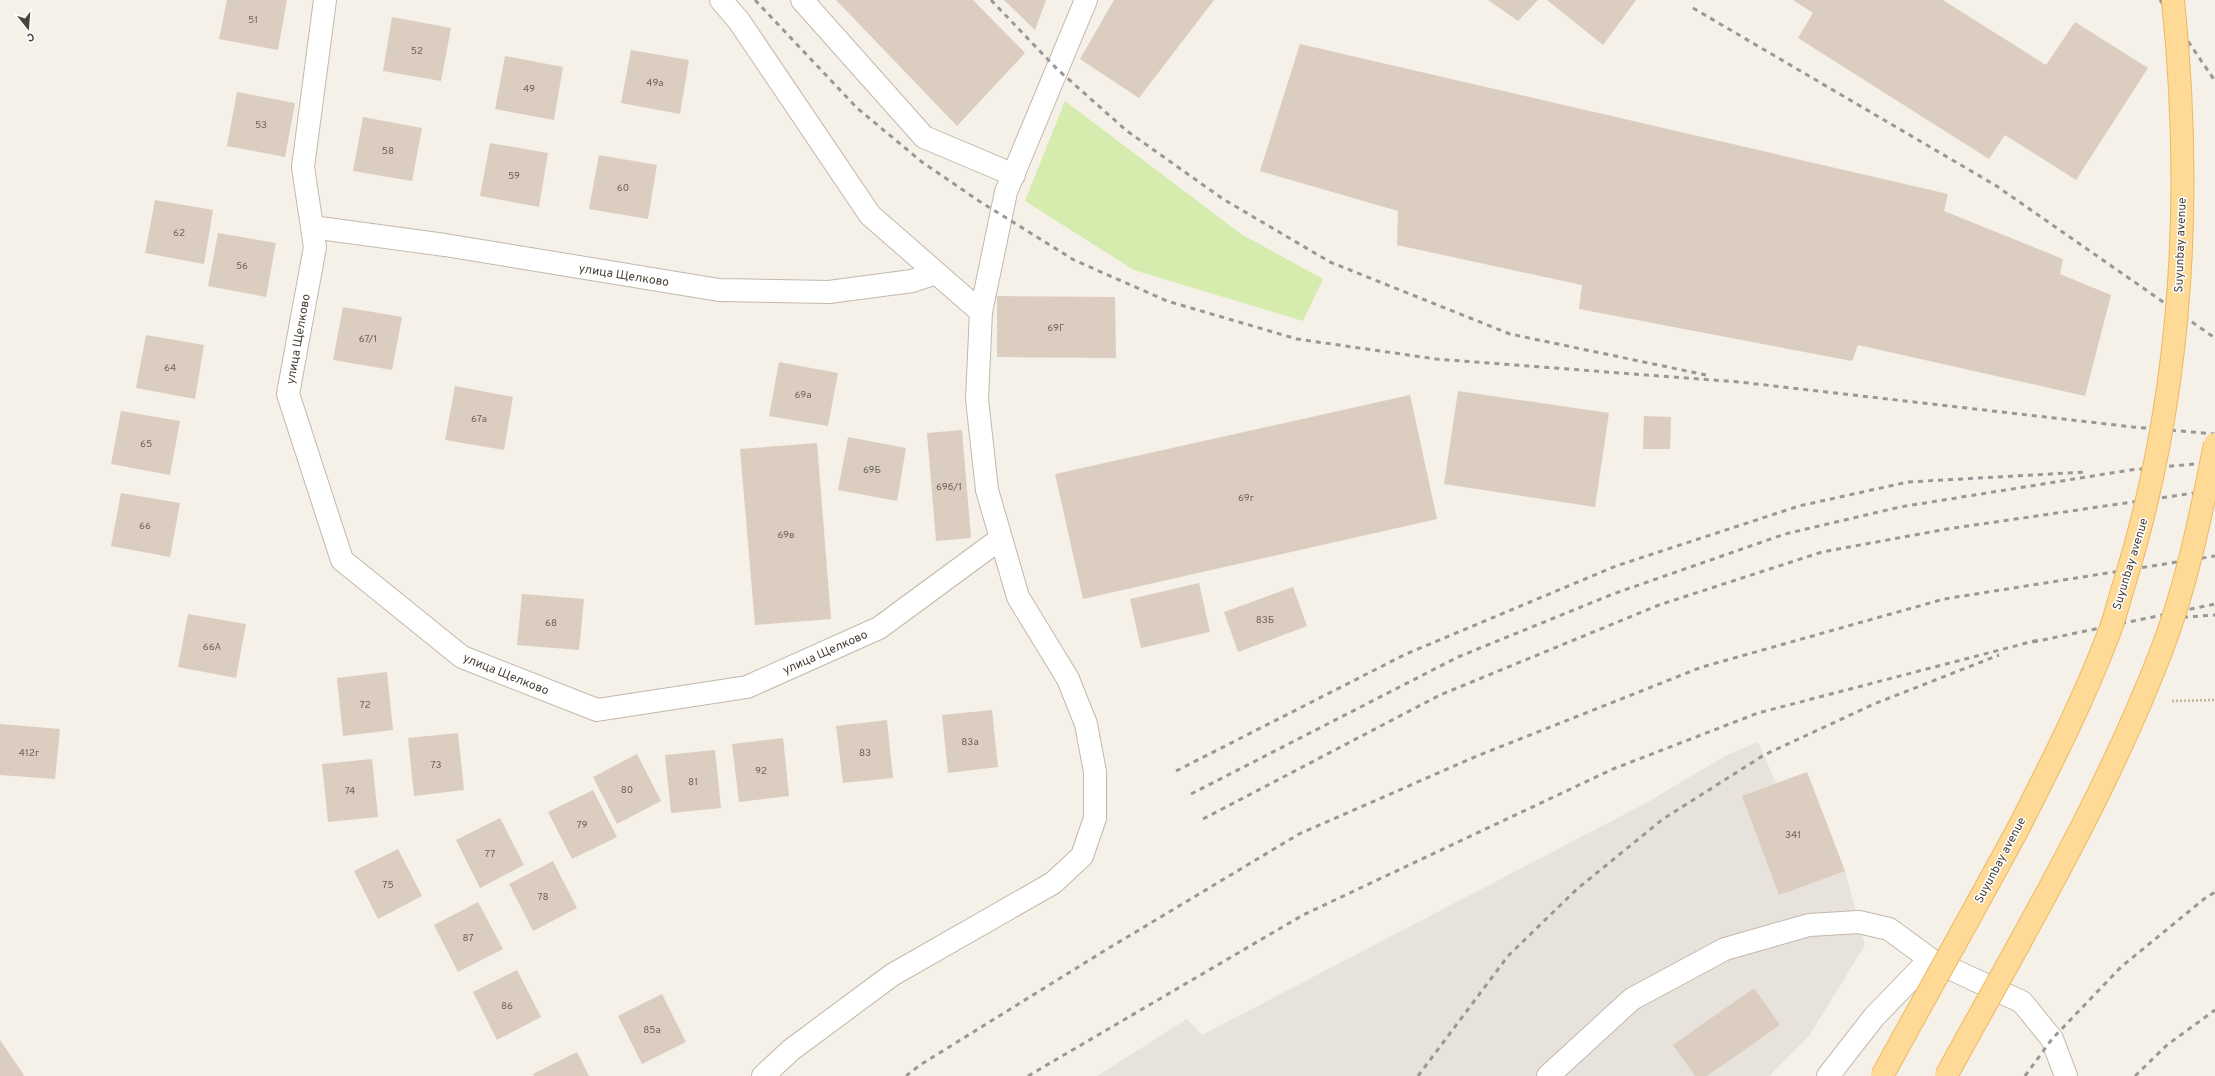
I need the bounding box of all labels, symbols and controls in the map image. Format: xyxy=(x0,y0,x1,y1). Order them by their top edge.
north arrow xyxy=(8,8,48,48)
house number: 51 xyxy=(248,14,258,27)
text: С xyxy=(25,29,36,44)
house number: 52 xyxy=(411,45,423,58)
house number: 49а xyxy=(646,77,664,90)
house number: 49 xyxy=(523,83,535,96)
house number: 53 xyxy=(255,119,267,132)
house number: 58 xyxy=(382,145,394,158)
house number: 59 xyxy=(508,170,520,183)
house number: 60 xyxy=(617,182,629,195)
street label: Suyunbay avenue xyxy=(2171,197,2191,293)
house number: 62 xyxy=(173,227,185,240)
house number: 56 xyxy=(236,260,248,273)
street label: улица Щелково xyxy=(577,261,670,291)
street label: улица Щелково xyxy=(283,293,315,386)
house number: 69Г xyxy=(1047,322,1065,335)
house number: 67/1 xyxy=(359,333,377,346)
house number: 64 xyxy=(164,362,176,375)
house number: 69а xyxy=(795,389,811,402)
house number: 67а xyxy=(471,413,487,426)
house number: 65 xyxy=(140,438,152,451)
house number: 69Б xyxy=(863,464,881,477)
house number: 69б/1 xyxy=(936,481,962,494)
house number: 69г xyxy=(1238,492,1254,505)
street label: Suyunbay avenue xyxy=(2109,516,2153,612)
house number: 66 xyxy=(139,520,151,533)
house number: 69в xyxy=(777,529,795,542)
house number: 83Б xyxy=(1256,614,1274,627)
house number: 68 xyxy=(545,617,557,630)
street label: улица Щелково xyxy=(780,627,871,679)
house number: 66А xyxy=(203,641,221,654)
street label: улица Щелково xyxy=(460,650,551,700)
house number: 72 xyxy=(359,699,371,712)
house number: 83а xyxy=(961,736,979,749)
house number: 412г xyxy=(19,747,39,760)
house number: 83 xyxy=(859,747,871,760)
house number: 73 xyxy=(430,759,442,772)
house number: 92 xyxy=(755,765,767,778)
house number: 81 xyxy=(688,776,698,789)
house number: 80 xyxy=(621,784,633,797)
house number: 74 xyxy=(345,785,355,798)
street label: Suyunbay avenue xyxy=(1971,815,2030,906)
house number: 79 xyxy=(576,819,588,832)
house number: 341 xyxy=(1785,829,1801,842)
house number: 77 xyxy=(485,848,495,861)
house number: 75 xyxy=(382,879,394,892)
house number: 78 xyxy=(537,891,549,904)
house number: 87 xyxy=(462,932,474,945)
house number: 86 xyxy=(501,1000,513,1013)
house number: 85а xyxy=(643,1024,661,1037)

